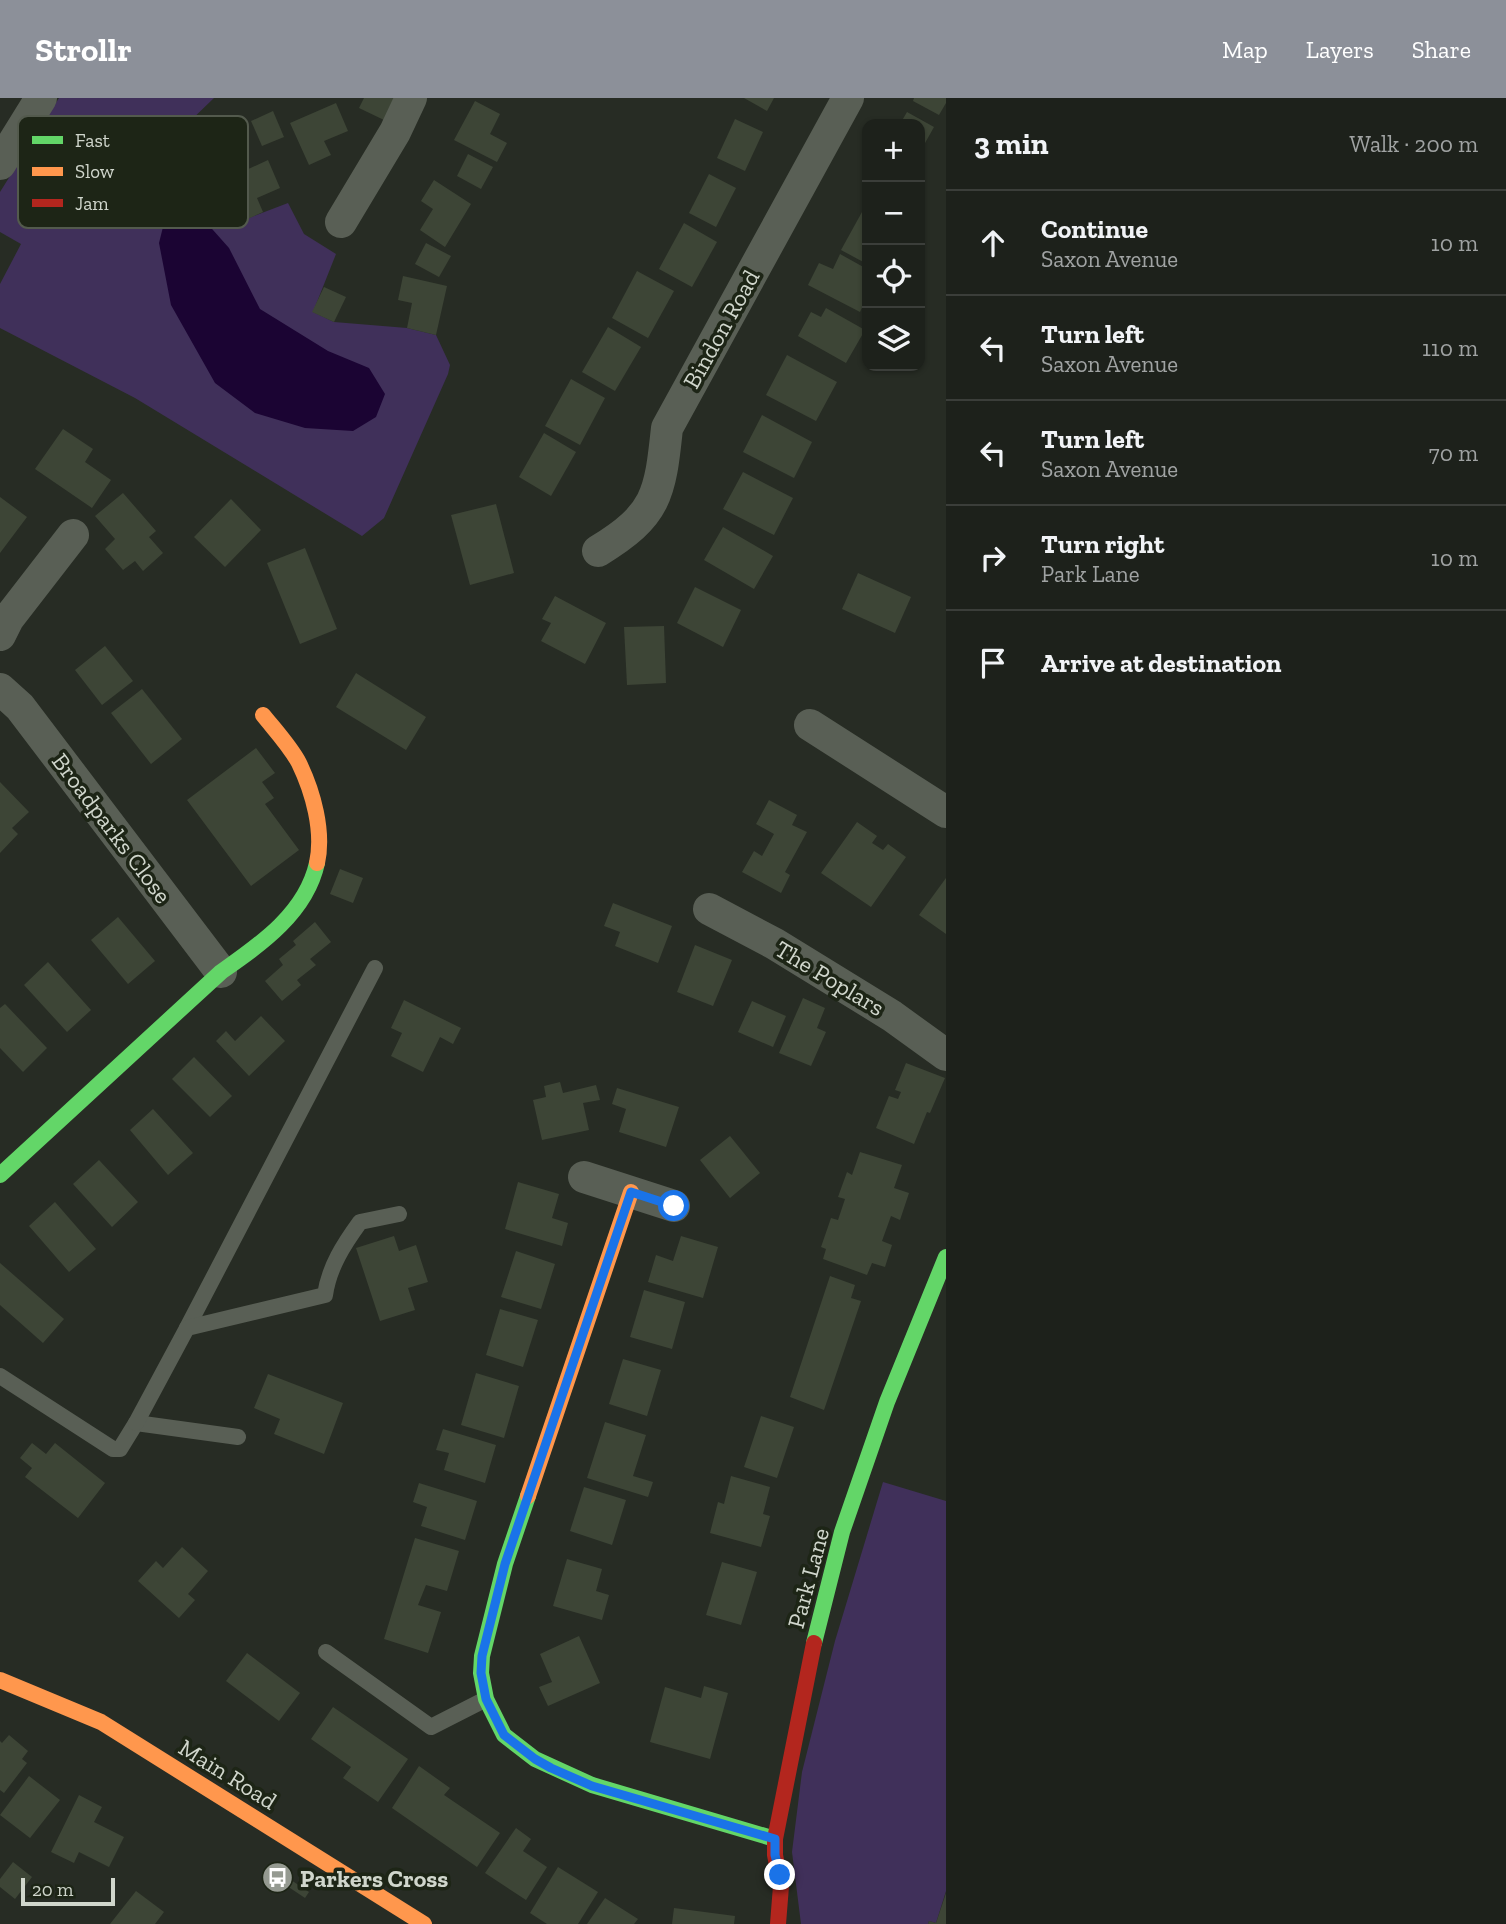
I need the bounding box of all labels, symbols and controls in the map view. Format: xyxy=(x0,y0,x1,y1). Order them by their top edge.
text: Strollr xyxy=(35,30,132,69)
text: Map xyxy=(1222,35,1268,64)
text: Layers xyxy=(1306,35,1374,64)
text: Share xyxy=(1412,35,1471,64)
legend xyxy=(18,116,248,228)
map controls xyxy=(862,119,925,371)
button: + xyxy=(862,119,925,182)
text: 3 min xyxy=(974,126,1049,162)
text: Fast xyxy=(75,129,110,152)
text: Walk · 200 m xyxy=(1349,130,1478,158)
text: Slow xyxy=(75,160,115,183)
button: − xyxy=(862,182,925,245)
text: Jam xyxy=(75,192,109,215)
text: Continue xyxy=(1041,213,1148,245)
icon: ahead xyxy=(974,224,1012,262)
text: 10 m xyxy=(1431,229,1478,257)
button: locate xyxy=(862,245,925,308)
text: Saxon Avenue xyxy=(1041,245,1178,273)
street label: Bindon Road xyxy=(676,265,766,393)
button: layers xyxy=(862,308,925,371)
text: Turn left xyxy=(1041,318,1144,350)
icon: left xyxy=(974,329,1012,367)
text: 110 m xyxy=(1422,334,1478,362)
text: Saxon Avenue xyxy=(1041,350,1178,378)
text: Turn left xyxy=(1041,423,1144,455)
icon: left xyxy=(974,434,1012,472)
text: 70 m xyxy=(1429,439,1478,467)
text: Saxon Avenue xyxy=(1041,455,1178,483)
text: Turn right xyxy=(1041,528,1164,560)
icon: right xyxy=(974,539,1012,577)
text: 10 m xyxy=(1431,544,1478,572)
text: Park Lane xyxy=(1041,560,1140,588)
icon: arrive xyxy=(974,644,1012,682)
text: Arrive at destination xyxy=(1041,647,1281,679)
street label: Broadparks Close xyxy=(46,747,178,909)
street label: The Poplars xyxy=(770,934,890,1022)
route start xyxy=(658,1190,689,1221)
street label: Park Lane xyxy=(781,1525,835,1631)
street label: Main Road xyxy=(174,1733,282,1815)
route end xyxy=(764,1859,795,1890)
bus stop icon: Parkers Cross xyxy=(260,1861,294,1895)
place label: Parkers Cross xyxy=(300,1864,448,1893)
scale bar xyxy=(21,1875,116,1907)
text: 20 m xyxy=(32,1878,73,1901)

